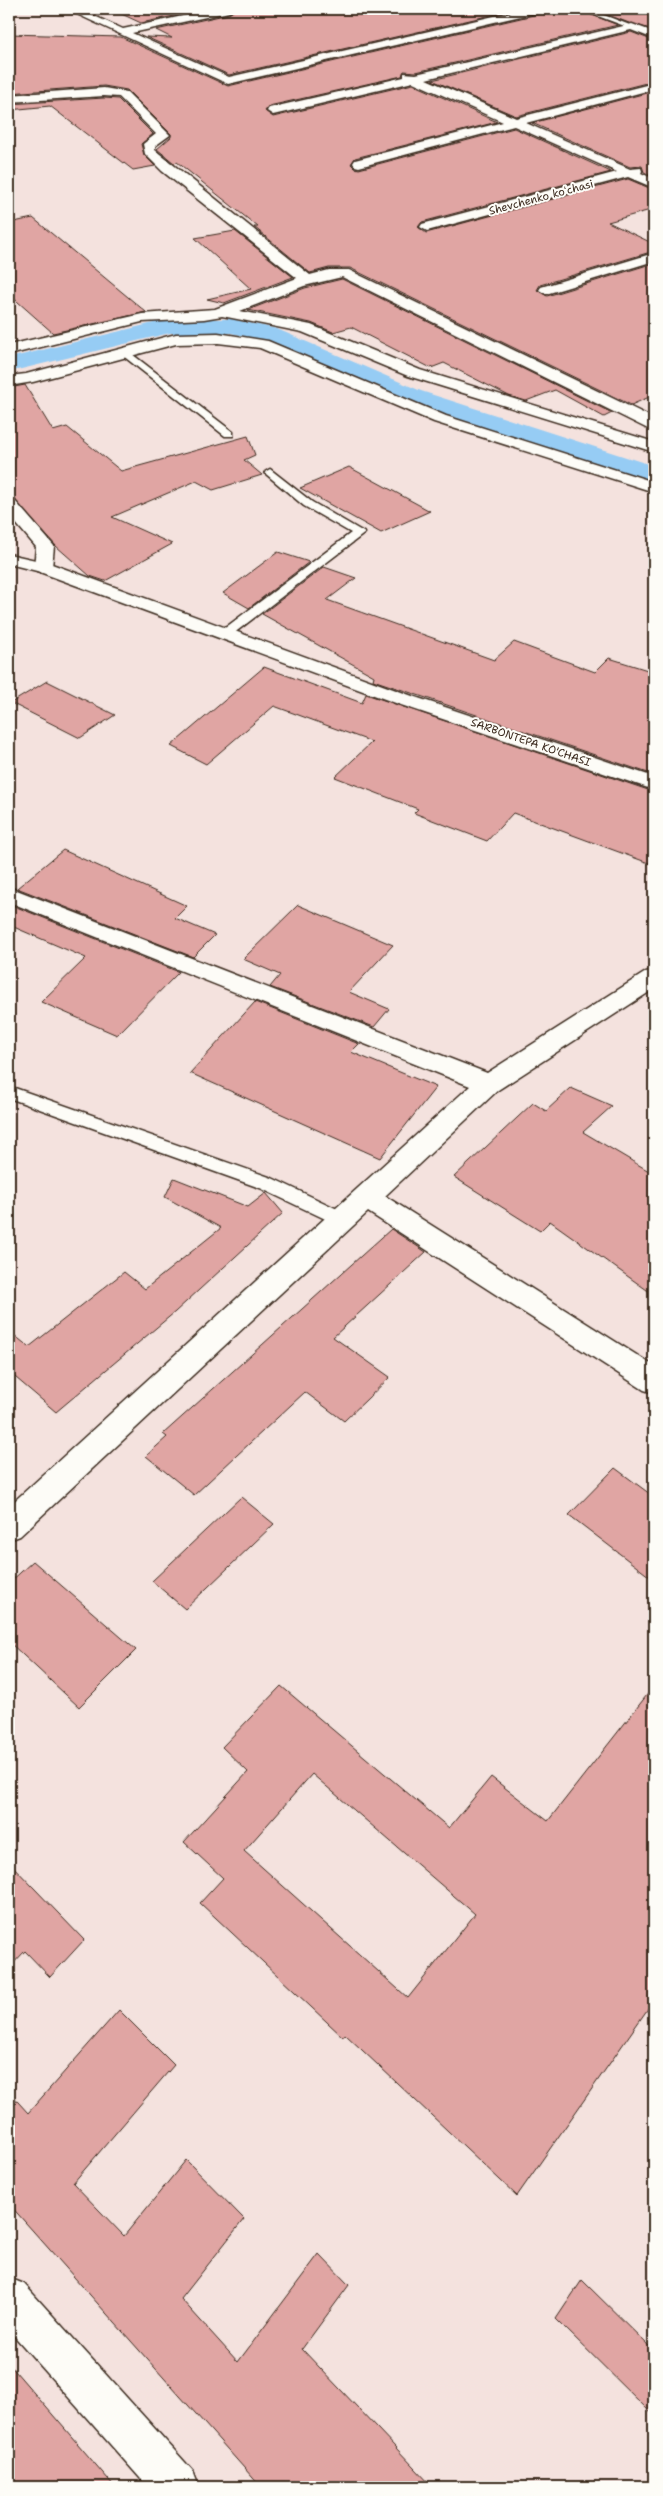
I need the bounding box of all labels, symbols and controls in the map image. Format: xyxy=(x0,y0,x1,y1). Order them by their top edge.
street label: Shevchenko koʻchasi xyxy=(487,176,595,219)
street label: SARBONTEPA KO'CHASI xyxy=(469,715,593,770)

